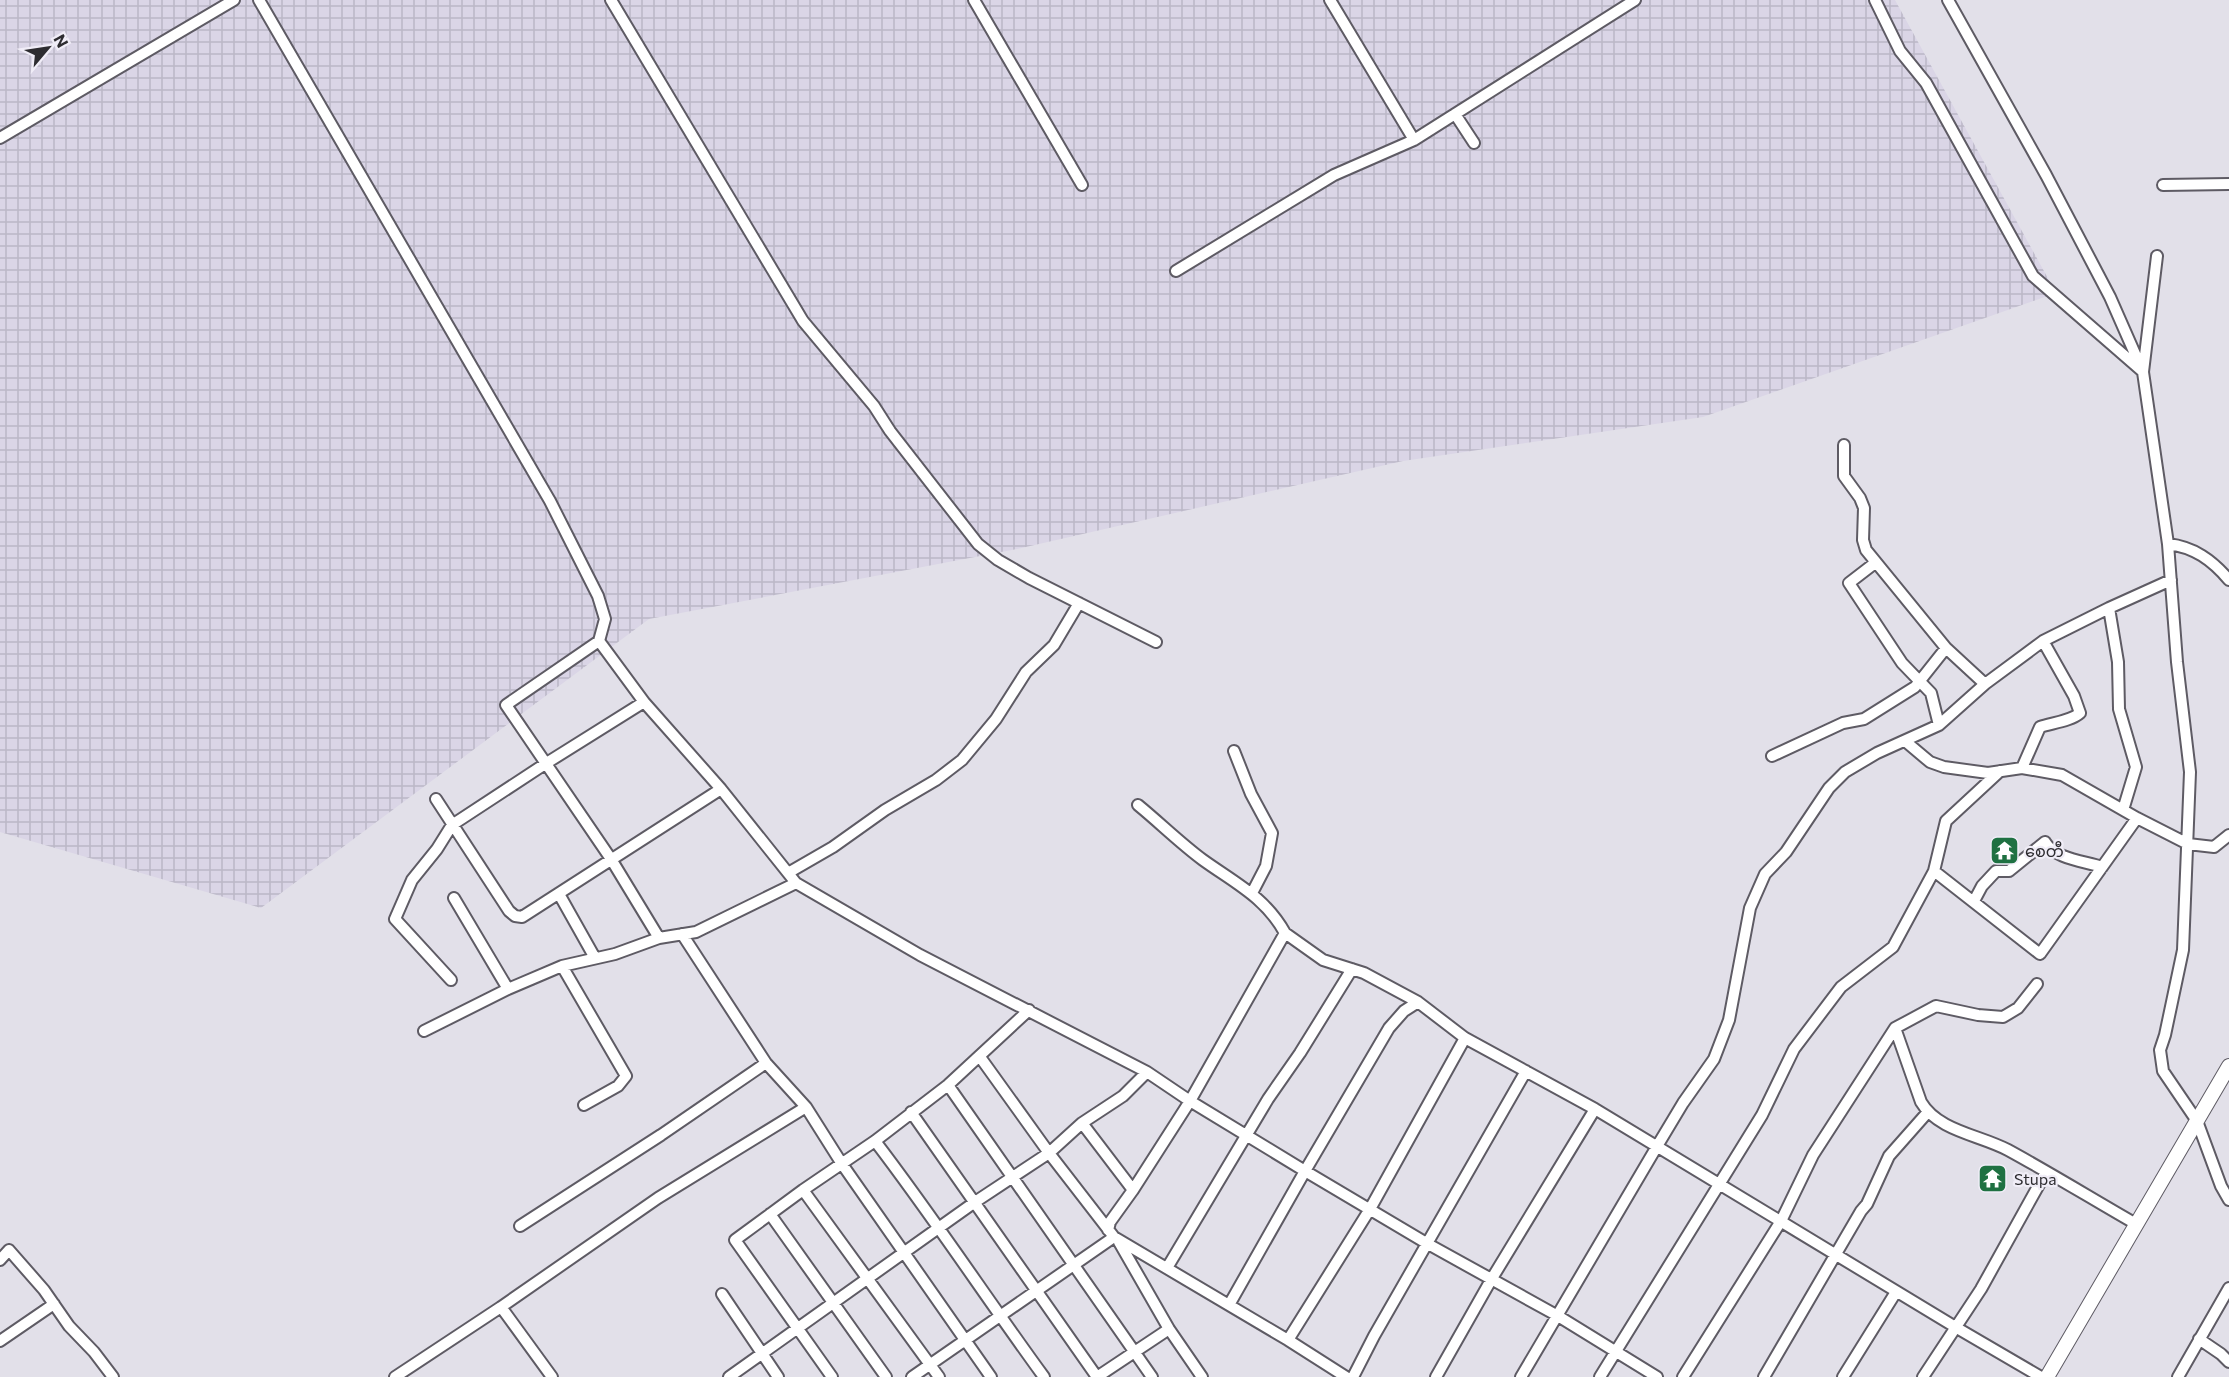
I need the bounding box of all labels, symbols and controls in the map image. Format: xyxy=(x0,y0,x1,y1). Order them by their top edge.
north arrow xyxy=(18,18,78,78)
text: N xyxy=(50,31,73,50)
temple icon: စေတီ xyxy=(1988,834,2020,866)
place label: စေတီ xyxy=(2025,841,2064,860)
temple icon: Stupa xyxy=(1977,1162,2009,1194)
place label: Stupa xyxy=(2014,1169,2057,1188)

